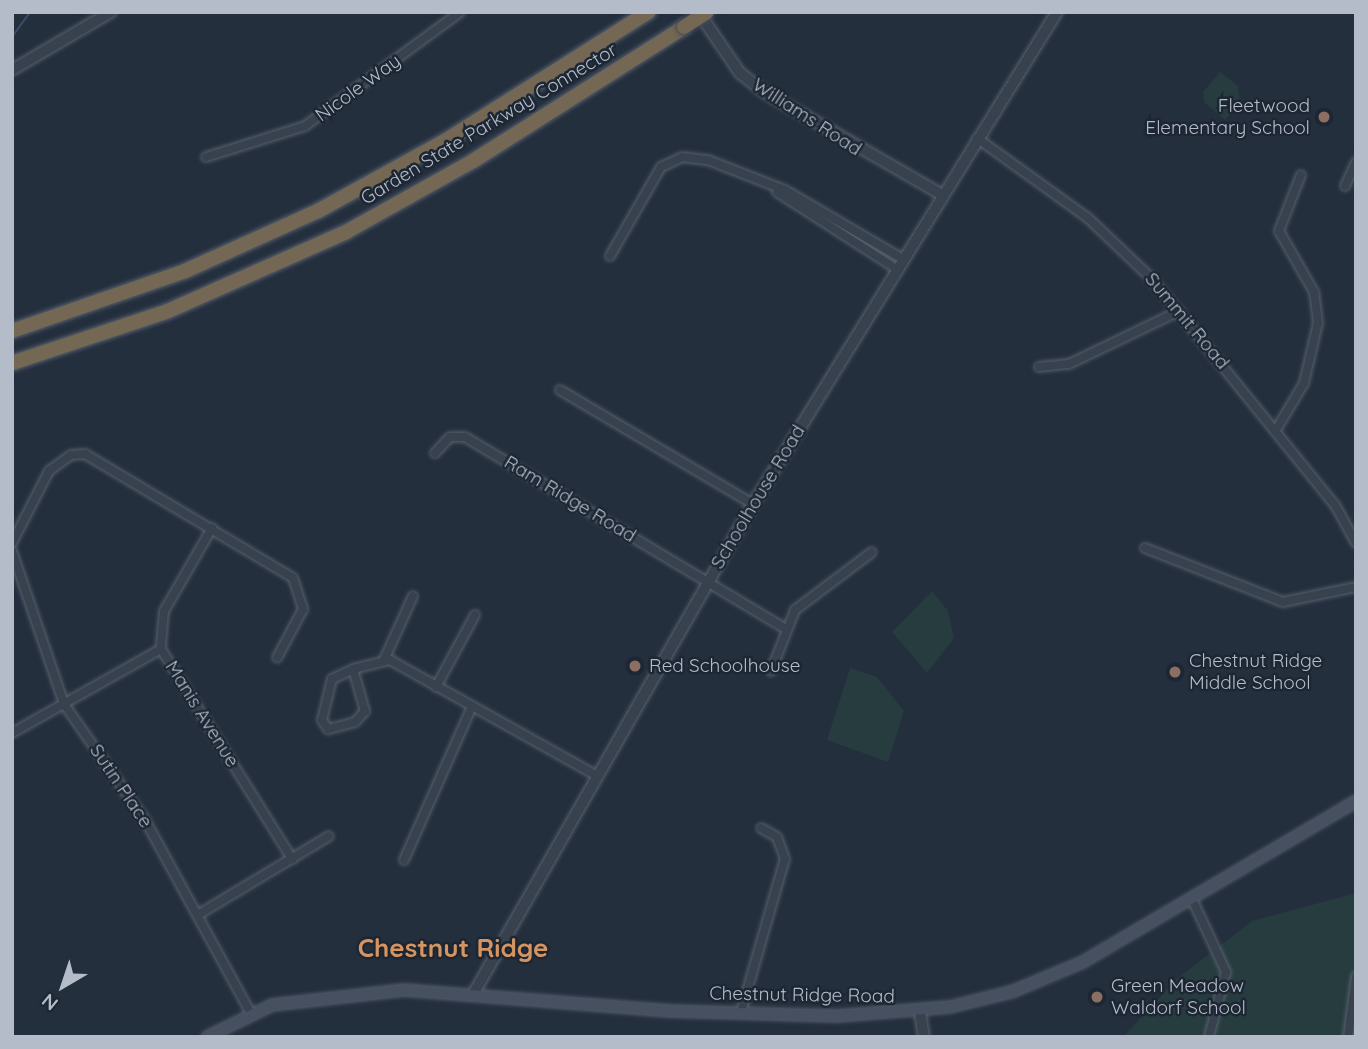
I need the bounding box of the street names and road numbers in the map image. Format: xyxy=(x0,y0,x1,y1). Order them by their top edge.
street label: Garden State Parkway Connector xyxy=(357,38,621,210)
street label: Nicole Way xyxy=(311,49,405,127)
street label: Williams Road xyxy=(748,73,866,161)
street label: Summit Road xyxy=(1140,268,1234,374)
street label: Schoolhouse Road xyxy=(706,421,810,573)
street label: Ram Ridge Road xyxy=(500,451,640,547)
street label: Manis Avenue xyxy=(160,657,244,771)
street label: Sutin Place xyxy=(85,740,157,832)
street label: Chestnut Ridge Road xyxy=(709,982,895,1008)

